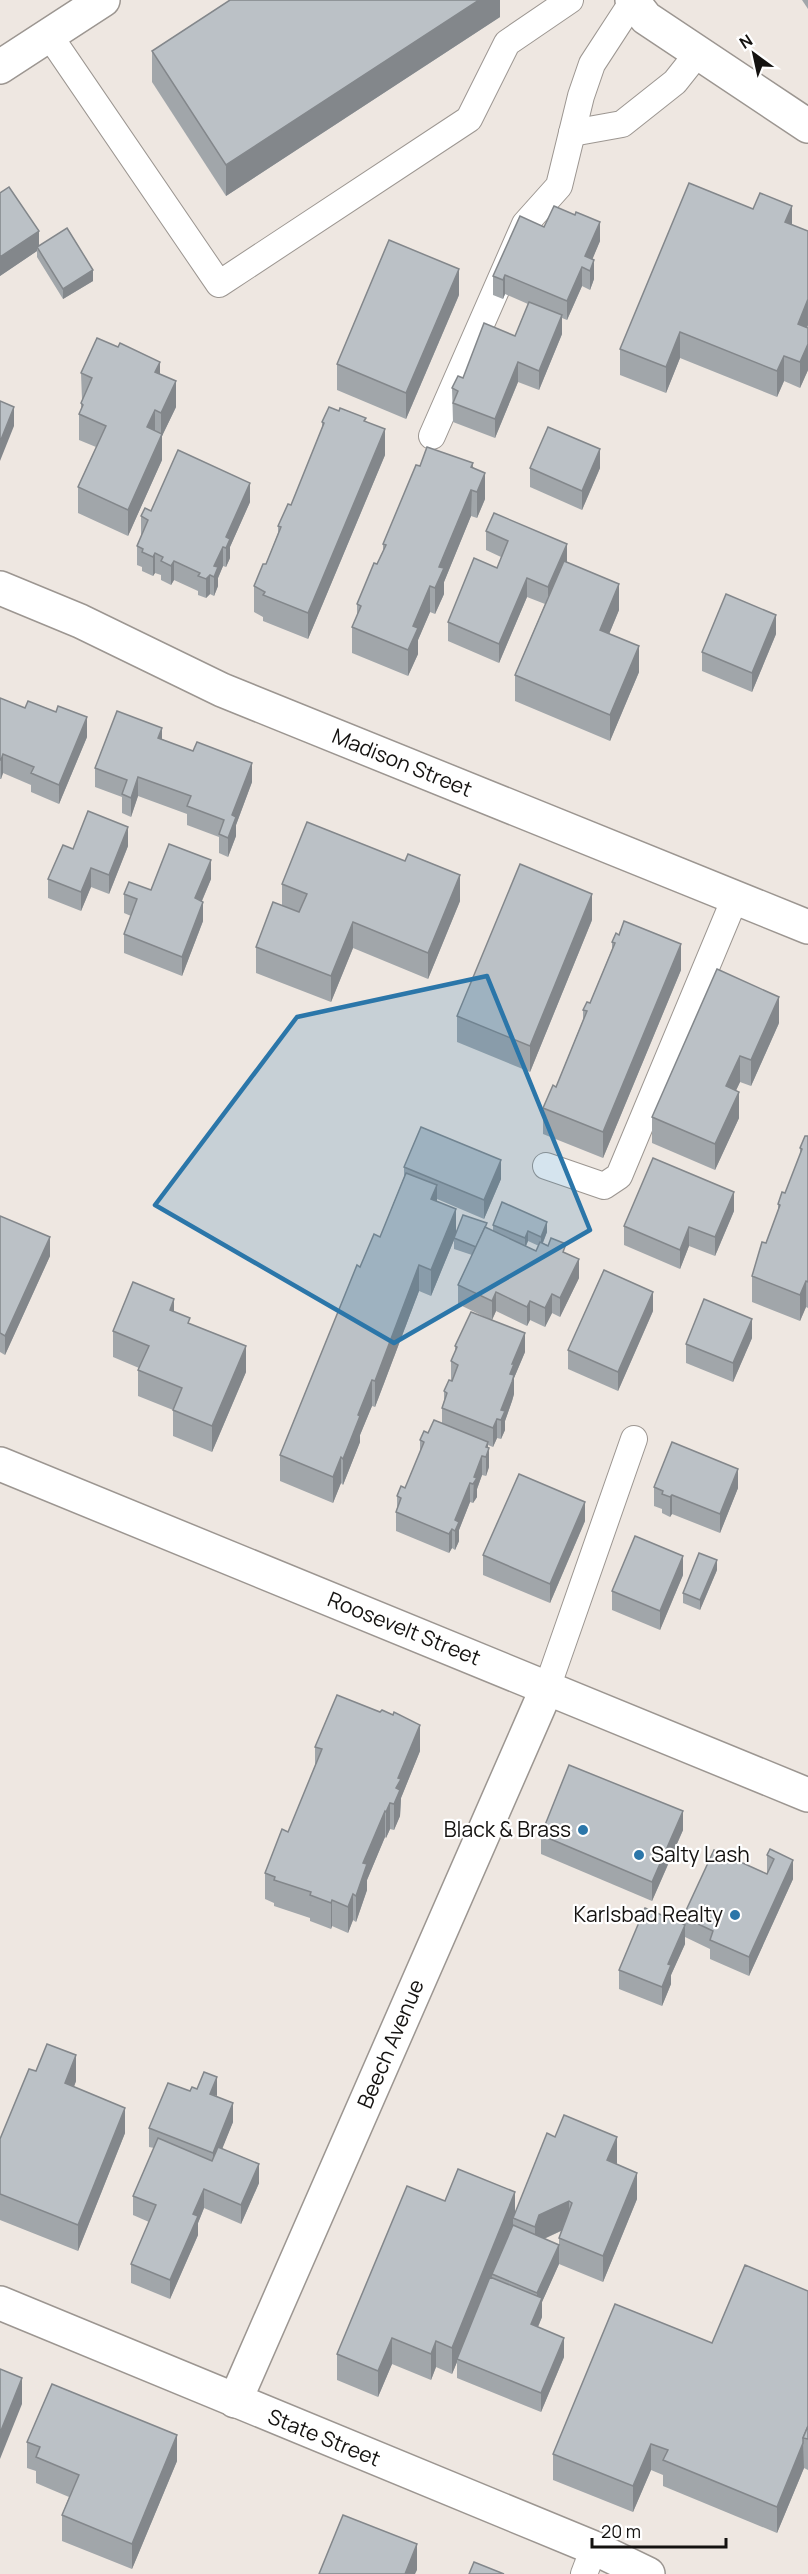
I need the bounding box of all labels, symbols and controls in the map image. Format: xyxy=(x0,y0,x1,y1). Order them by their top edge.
north arrow xyxy=(724,24,784,84)
text: N xyxy=(735,29,757,54)
street label: Madison Street xyxy=(328,721,476,803)
street label: Roosevelt Street xyxy=(324,1585,485,1672)
place label: Black & Brass xyxy=(444,1815,571,1843)
marker: Black & Brass xyxy=(576,1823,590,1837)
place label: Salty Lash xyxy=(651,1840,750,1868)
marker: Salty Lash xyxy=(632,1848,646,1862)
place label: Karlsbad Realty xyxy=(574,1900,723,1928)
marker: Karlsbad Realty xyxy=(728,1908,742,1922)
street label: Beech Avenue xyxy=(350,1975,430,2112)
street label: State Street xyxy=(264,2402,385,2472)
scale bar xyxy=(592,2511,726,2549)
text: 20 m xyxy=(601,2519,641,2543)

